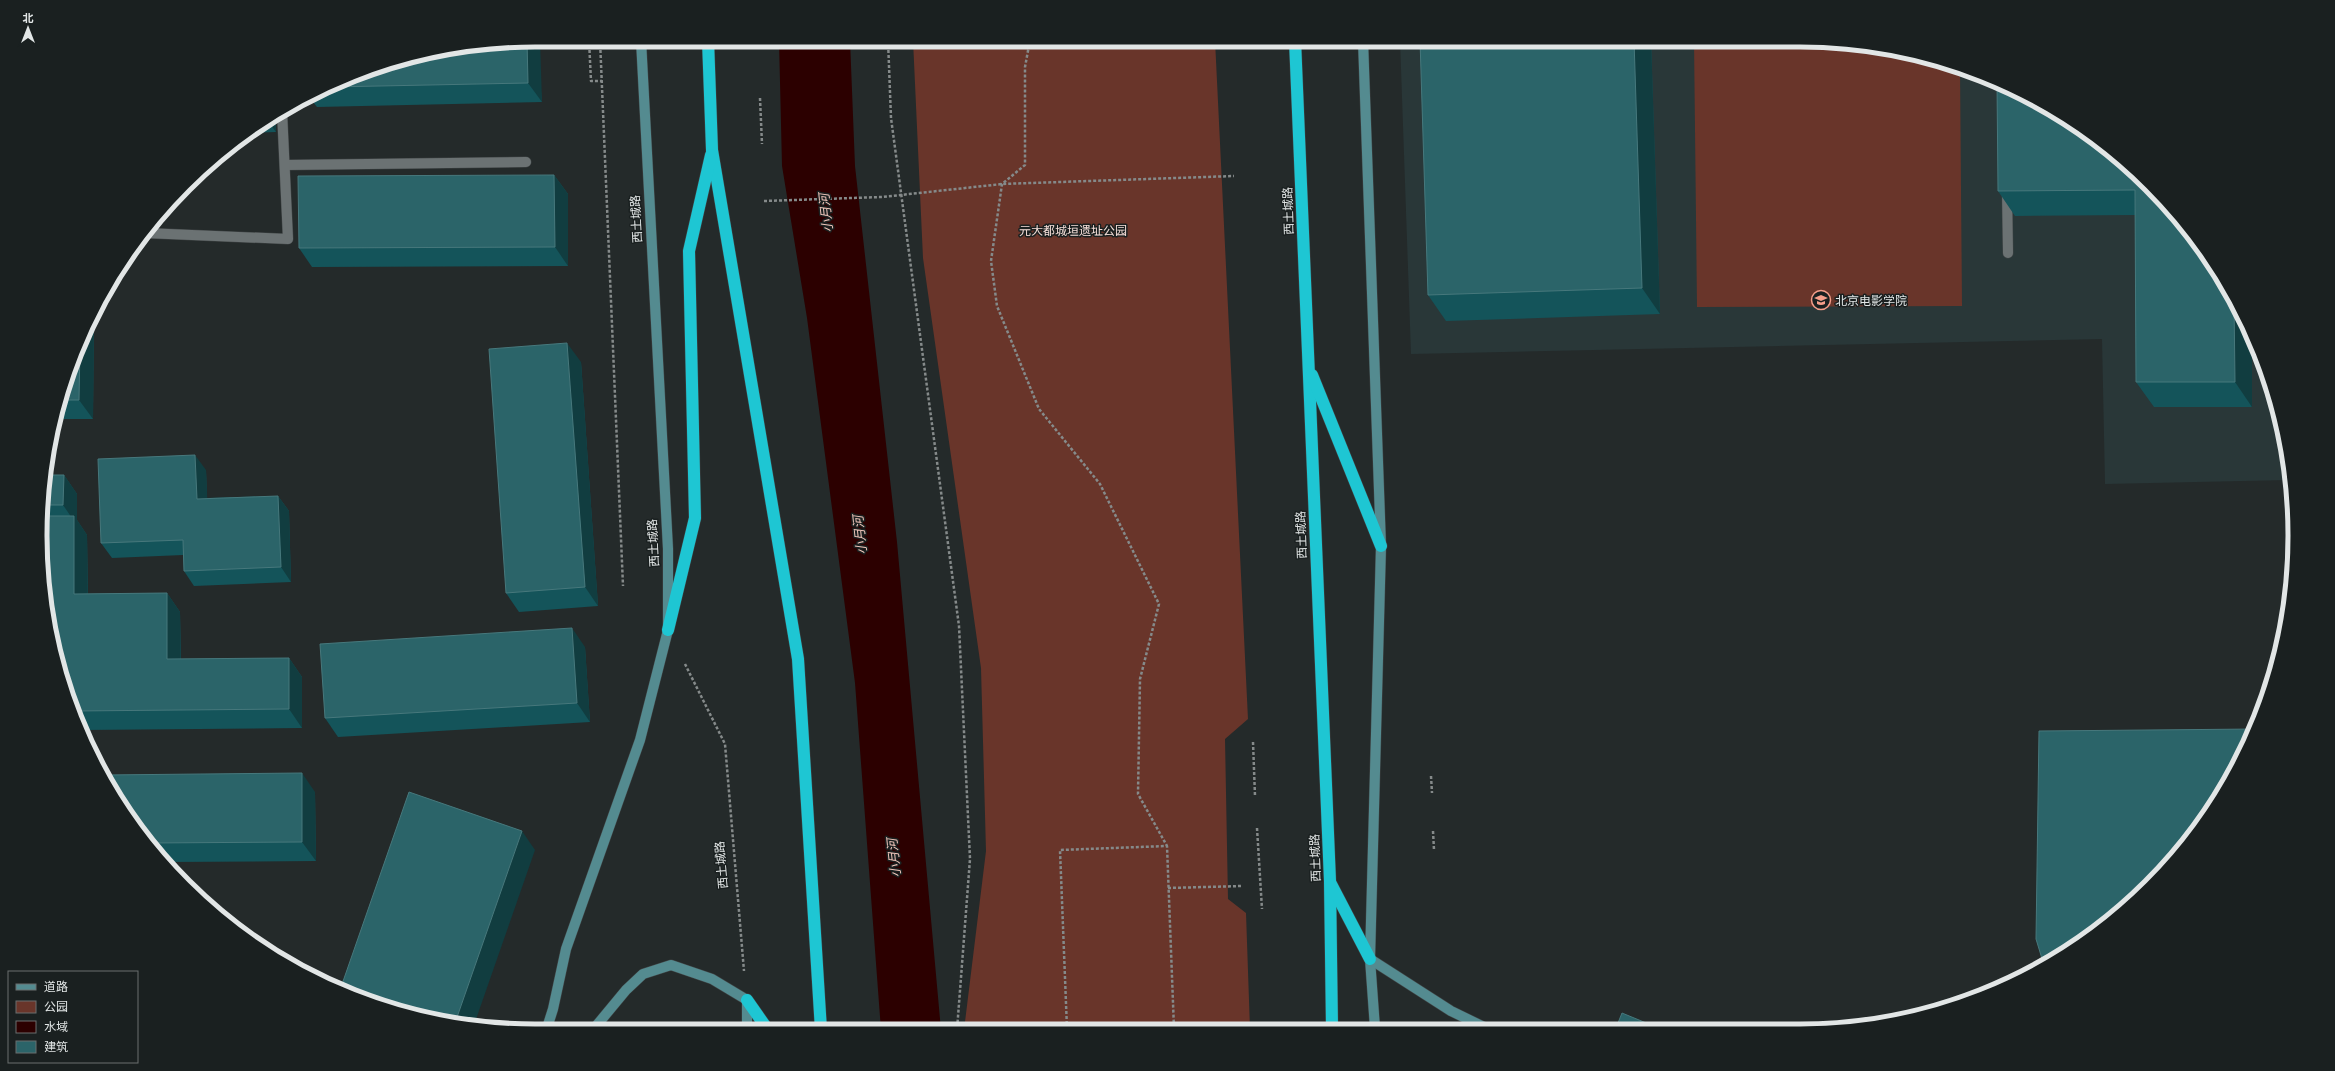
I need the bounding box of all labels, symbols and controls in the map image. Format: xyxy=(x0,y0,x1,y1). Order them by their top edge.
north arrow xyxy=(8,8,48,48)
text: 北 xyxy=(23,11,34,25)
street label: 西土城路 xyxy=(1280,187,1296,235)
water label: 小月河 xyxy=(815,190,836,233)
street label: 西土城路 xyxy=(627,195,645,243)
park label: 元大都城垣遗址公园 xyxy=(1019,223,1127,238)
school or university icon: 北京电影学院 xyxy=(1810,289,1832,311)
place label: 北京电影学院 xyxy=(1835,293,1907,308)
street label: 西土城路 xyxy=(1293,511,1309,559)
water label: 小月河 xyxy=(849,512,870,555)
street label: 西土城路 xyxy=(644,519,662,567)
street label: 西土城路 xyxy=(1307,834,1323,882)
water label: 小月河 xyxy=(883,835,904,878)
street label: 西土城路 xyxy=(711,840,731,890)
legend xyxy=(8,971,138,1063)
text: 道路 xyxy=(44,979,68,994)
text: 公园 xyxy=(44,999,68,1014)
text: 水域 xyxy=(44,1019,68,1034)
text: 建筑 xyxy=(44,1039,68,1054)

